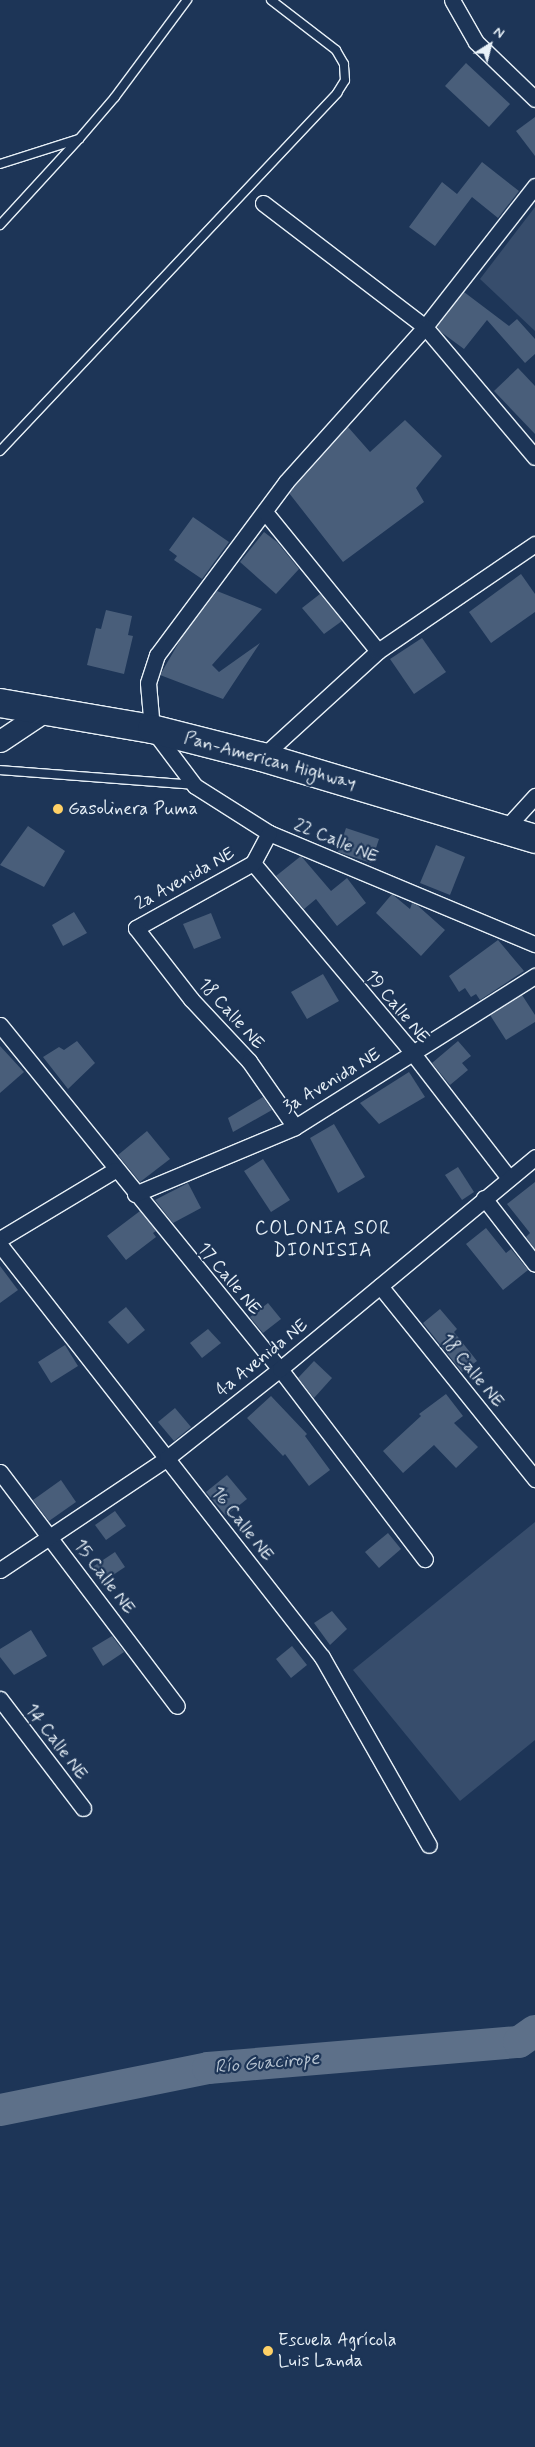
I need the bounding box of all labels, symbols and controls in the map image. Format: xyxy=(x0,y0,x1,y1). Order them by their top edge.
north arrow xyxy=(465,20,515,70)
text: N xyxy=(490,23,508,43)
street label: Pan-American Highway xyxy=(182,728,358,794)
place label: Gasolinera Puma xyxy=(68,798,198,820)
marker: Gasolinera Puma xyxy=(52,803,64,815)
street label: 22 Calle NE xyxy=(291,814,381,868)
street label: 2a Avenida NE xyxy=(131,843,239,915)
street label: 19 Calle NE xyxy=(360,966,434,1048)
street label: 18 Calle NE xyxy=(193,974,269,1054)
street label: 3a Avenida NE xyxy=(279,1043,385,1119)
district label: COLONIA SOR DIONISIA xyxy=(257,1218,389,1262)
street label: 17 Calle NE xyxy=(192,1238,266,1320)
street label: 4a Avenida NE xyxy=(212,1314,312,1402)
street label: 18 Calle NE xyxy=(436,1330,508,1412)
street label: 16 Calle NE xyxy=(206,1482,278,1566)
street label: 15 Calle NE xyxy=(69,1535,139,1619)
street label: 14 Calle NE xyxy=(20,1700,92,1784)
water label: Río Guacirope xyxy=(214,2047,320,2079)
place label: Escuela Agrícola Luis Landa xyxy=(278,2330,397,2372)
marker: Escuela Agrícola Luis Landa xyxy=(262,2345,274,2357)

